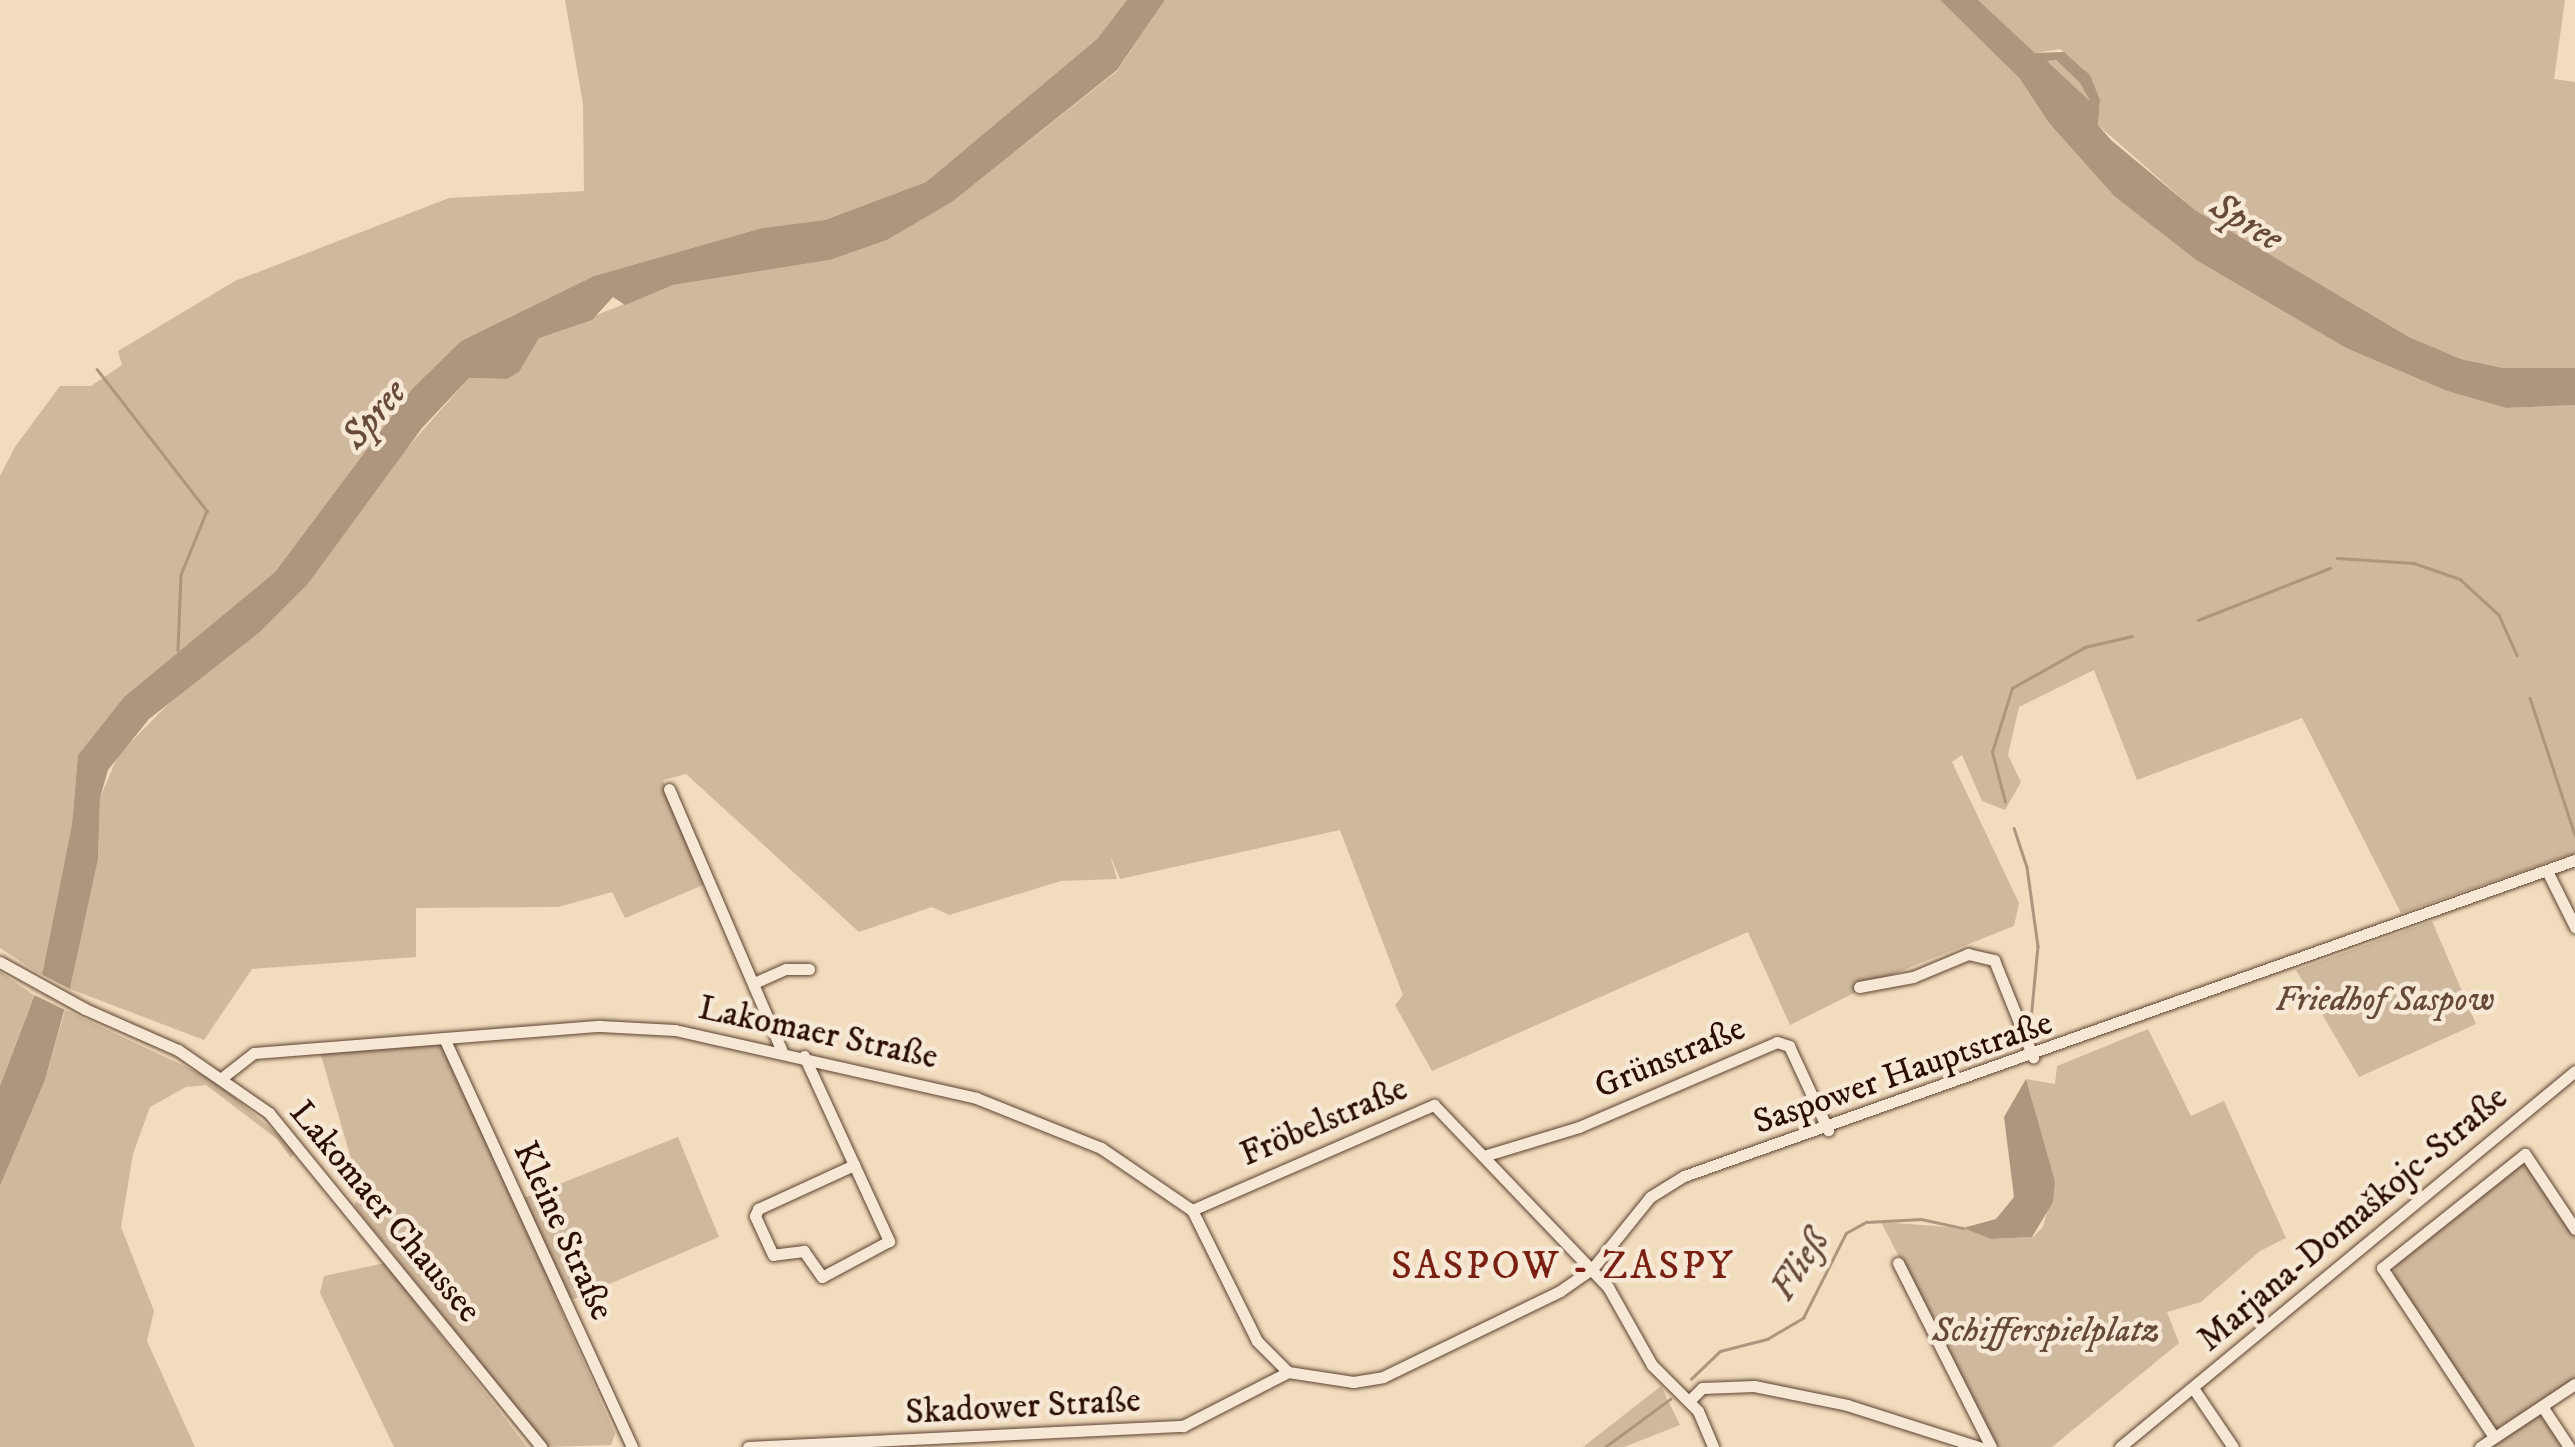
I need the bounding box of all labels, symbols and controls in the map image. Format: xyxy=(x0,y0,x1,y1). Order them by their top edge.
water label: Spree xyxy=(2201,184,2291,262)
water label: Spree xyxy=(333,371,417,459)
park label: Friedhof Saspow xyxy=(2275,979,2495,1021)
street label: Lakomaer Straße xyxy=(695,987,941,1079)
street label: Saspower Hauptstraße xyxy=(1748,1002,2058,1144)
street label: Grünstraße xyxy=(1589,1008,1751,1108)
street label: Fröbelstraße xyxy=(1234,1068,1414,1176)
street label: Marjana-Domaškojc-Straße xyxy=(2190,1077,2516,1361)
street label: Lakomaer Chaussee xyxy=(280,1093,490,1331)
street label: Kleine Straße xyxy=(503,1135,623,1327)
water label: Fließ xyxy=(1760,1221,1840,1309)
district label: SASPOW - ZASPY xyxy=(1391,1243,1735,1291)
park label: Schifferspielplatz xyxy=(1932,1310,2160,1352)
street label: Skadower Straße xyxy=(904,1380,1142,1434)

